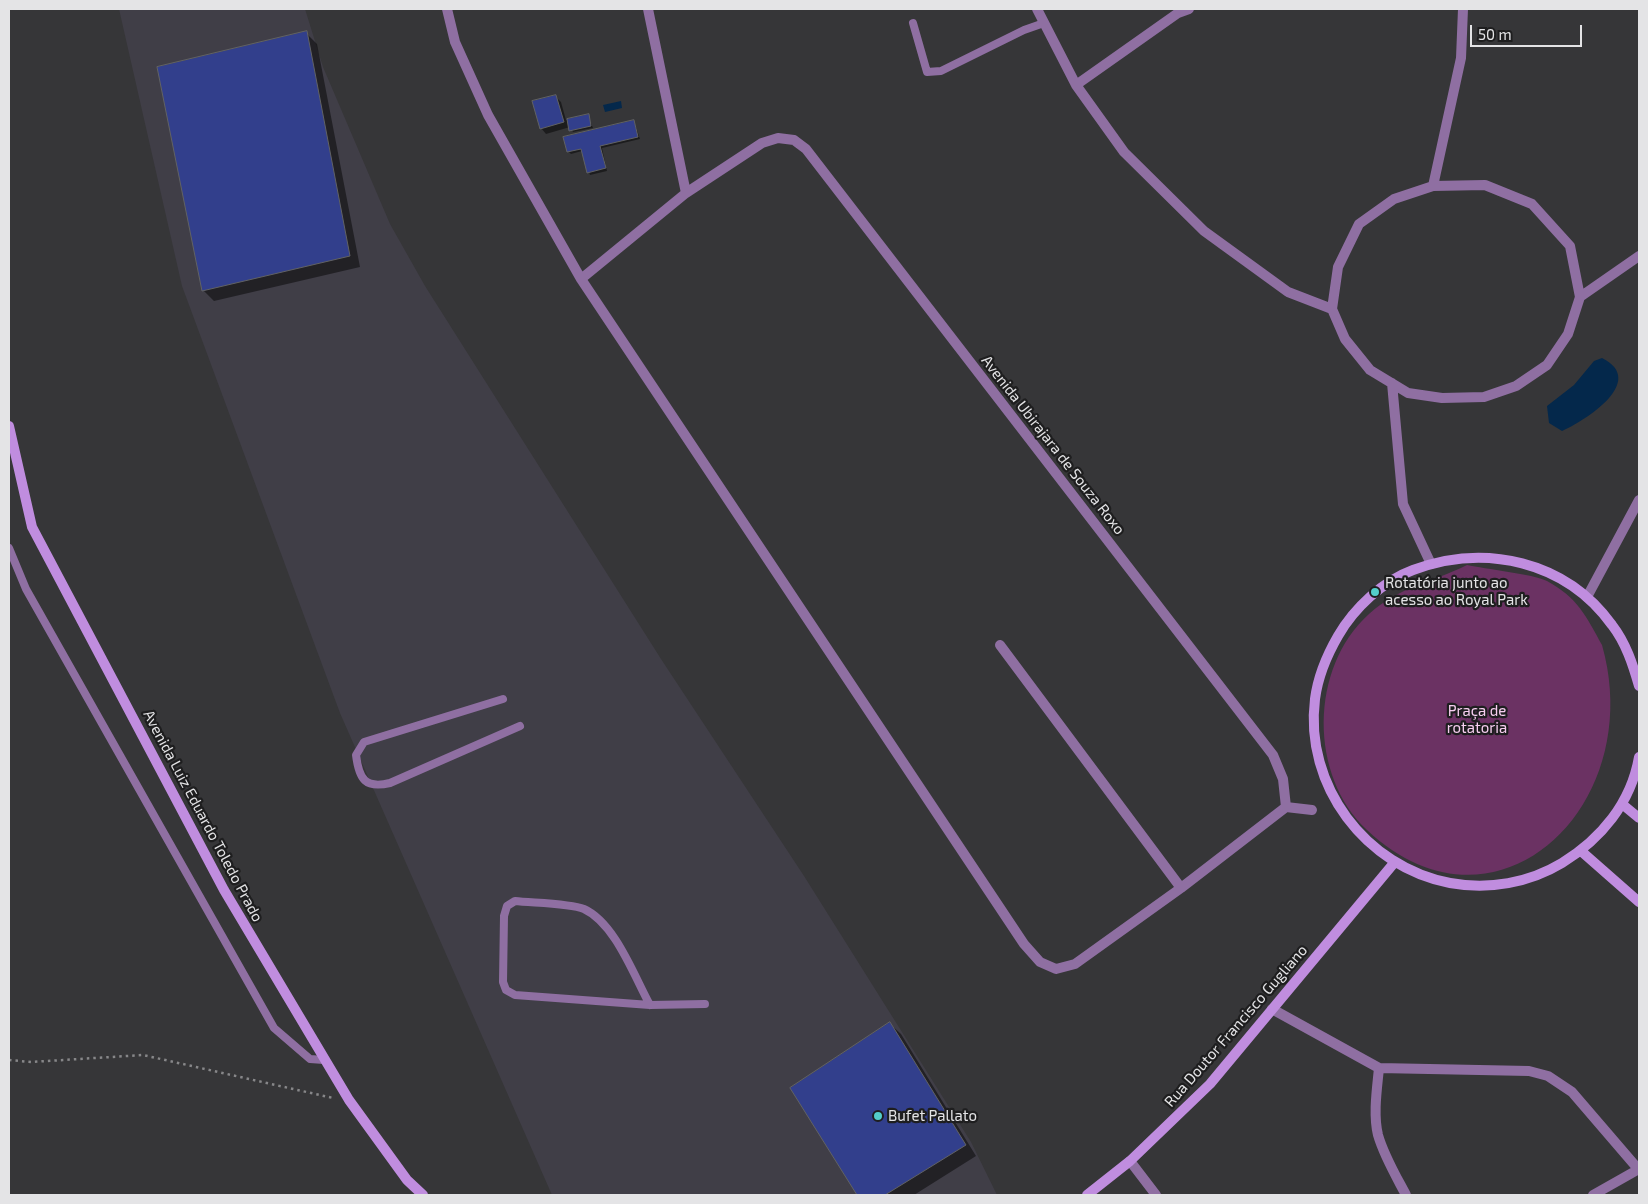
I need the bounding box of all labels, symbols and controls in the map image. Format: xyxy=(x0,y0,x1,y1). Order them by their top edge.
scale bar xyxy=(1473,15,1586,47)
text: 50 m xyxy=(1478,25,1512,43)
street label: Avenida Ubirajara de Souza Roxo xyxy=(978,352,1128,538)
place label: Rotatória junto ao acesso ao Royal Park xyxy=(1385,574,1528,609)
marker: Rotatória junto ao acesso ao Royal Park xyxy=(1369,586,1381,598)
park label: Praça de rotatoria xyxy=(1447,702,1507,737)
street label: Avenida Luiz Eduardo Toledo Prado xyxy=(139,707,267,925)
street label: Rua Doutor Francisco Gugliano xyxy=(1161,941,1311,1111)
place label: Bufet Pallato xyxy=(888,1107,977,1125)
marker: Bufet Pallato xyxy=(872,1110,884,1122)

